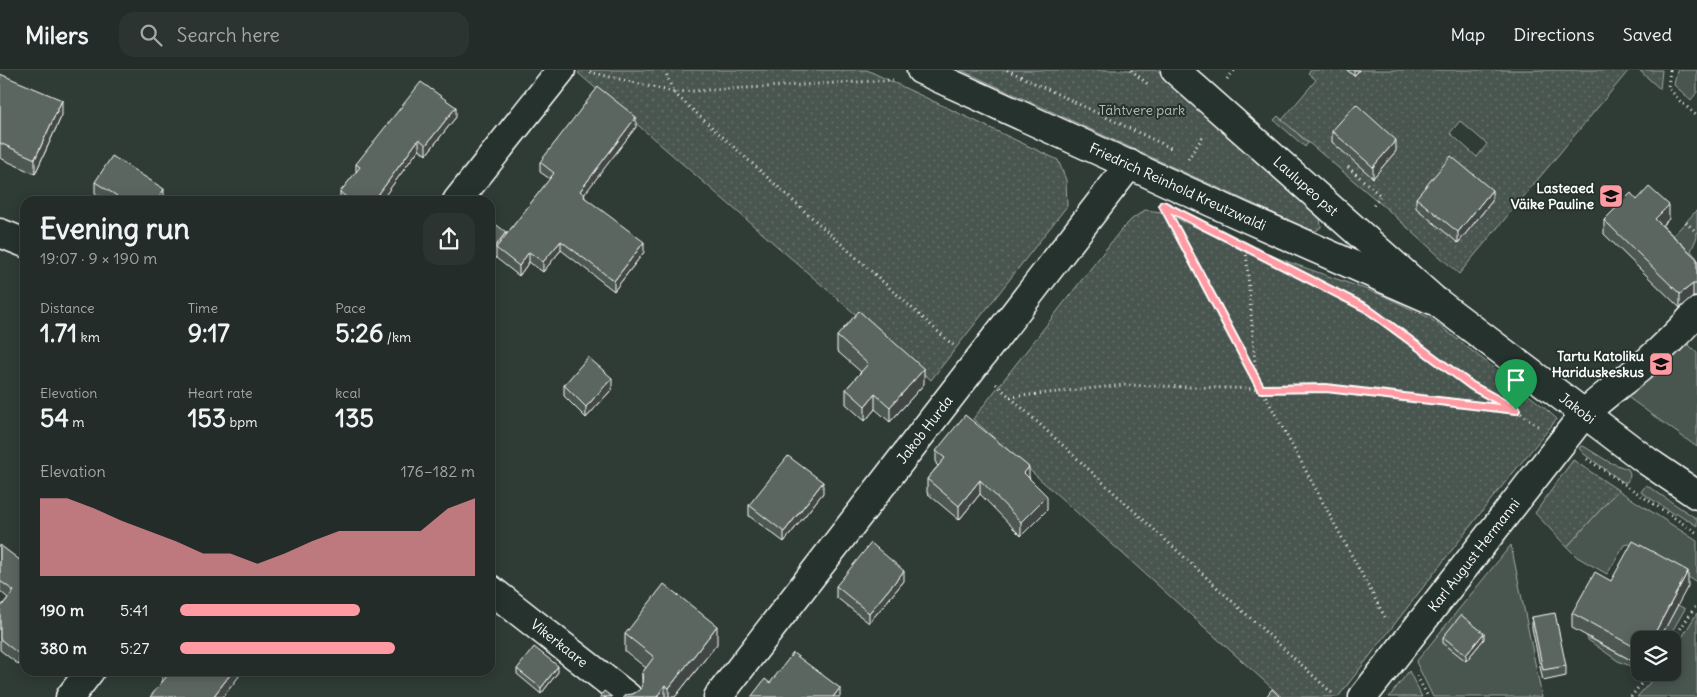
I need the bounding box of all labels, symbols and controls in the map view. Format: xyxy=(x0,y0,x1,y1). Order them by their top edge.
search box xyxy=(119,12,469,57)
text: Milers xyxy=(25,20,89,50)
icon: search xyxy=(137,21,165,49)
text: Search here xyxy=(177,23,280,47)
text: Map xyxy=(1450,23,1485,46)
text: Directions xyxy=(1513,23,1595,46)
text: Saved xyxy=(1623,23,1672,46)
park label: Tähtvere park xyxy=(1099,101,1185,119)
street label: Friedrich Reinhold Kreutzwaldi xyxy=(1087,139,1269,235)
street label: Laulupeo pst xyxy=(1270,153,1342,220)
place label: Lasteaed Väike Pauline xyxy=(1511,179,1595,213)
school or university icon: Lasteaed Väike Pauline xyxy=(1598,183,1624,209)
text: Evening run xyxy=(40,211,190,247)
button: share xyxy=(423,213,475,265)
text: 19:07 · 9 × 190 m xyxy=(40,248,157,268)
text: Distance xyxy=(40,299,95,317)
text: Time xyxy=(188,299,218,317)
text: Pace xyxy=(335,299,366,317)
text: 1.71 xyxy=(40,317,77,349)
text: 9:17 xyxy=(188,317,230,349)
text: 5:26 xyxy=(335,317,383,349)
text: km xyxy=(77,328,100,346)
text: /km xyxy=(383,328,411,346)
place label: Tartu Katoliku Hariduskeskus xyxy=(1552,347,1645,381)
school or university icon: Tartu Katoliku Hariduskeskus xyxy=(1648,351,1674,377)
pin xyxy=(1495,359,1537,410)
icon: arrive xyxy=(1502,366,1530,394)
text: Elevation xyxy=(40,384,97,402)
text: Heart rate xyxy=(188,384,253,402)
text: kcal xyxy=(335,384,361,402)
street label: Jakobi xyxy=(1556,389,1599,428)
street label: Jakob Hurda xyxy=(893,392,957,467)
text: 54 xyxy=(40,402,69,434)
text: 153 xyxy=(188,402,226,434)
text: 135 xyxy=(335,402,374,434)
text: m xyxy=(69,413,84,431)
text: bpm xyxy=(226,413,258,431)
text: Elevation xyxy=(40,461,106,481)
text: 176–182 m xyxy=(401,461,475,481)
street label: Karl August Hermanni xyxy=(1424,495,1524,616)
text: 190 m xyxy=(40,600,84,620)
text: 5:41 xyxy=(120,600,148,620)
street label: Vikerkaare xyxy=(527,615,592,671)
map controls xyxy=(1631,631,1681,681)
button: layers xyxy=(1631,631,1681,681)
text: 380 m xyxy=(40,638,87,658)
text: 5:27 xyxy=(120,638,149,658)

